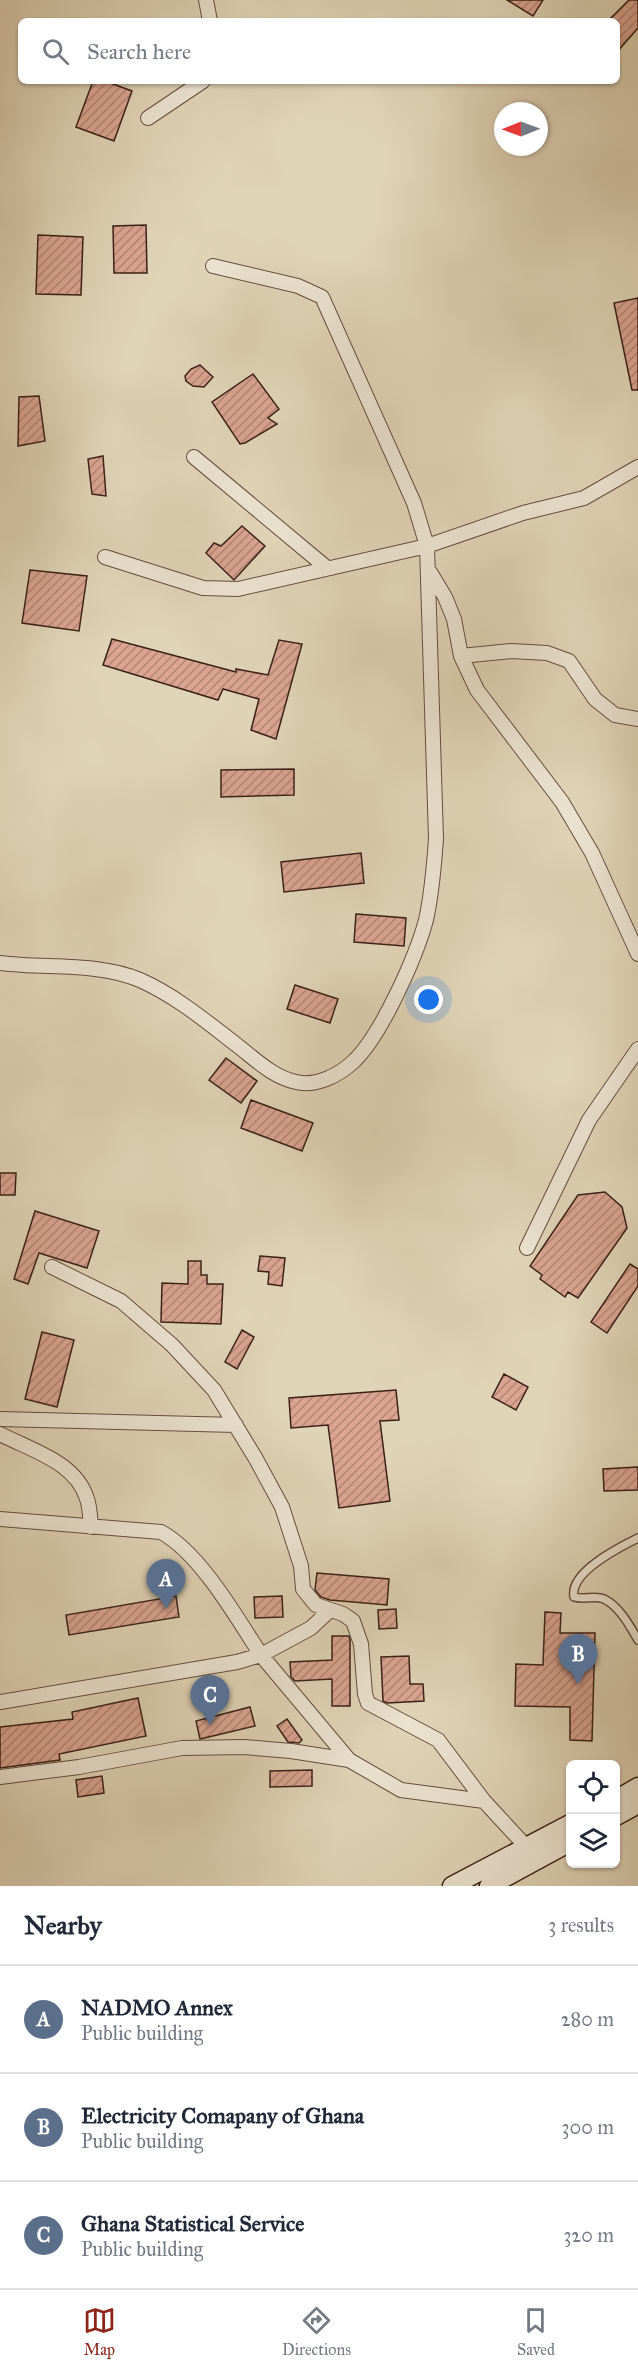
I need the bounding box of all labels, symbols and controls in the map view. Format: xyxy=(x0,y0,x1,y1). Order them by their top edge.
search box xyxy=(18,18,620,84)
icon: search xyxy=(39,35,72,68)
text: Search here xyxy=(87,38,191,65)
north arrow xyxy=(494,102,548,156)
your location xyxy=(414,985,443,1014)
pin: A xyxy=(146,1560,186,1609)
pin: B xyxy=(558,1634,598,1684)
pin: C xyxy=(190,1676,230,1725)
map controls xyxy=(566,1760,620,1868)
button: locate xyxy=(566,1760,620,1814)
button: layers xyxy=(566,1814,620,1868)
text: Nearby xyxy=(24,1909,102,1941)
text: 3 results xyxy=(548,1913,614,1937)
text: NADMO Annex xyxy=(81,1994,233,2021)
text: A xyxy=(37,2007,50,2031)
text: 280 m xyxy=(561,2007,614,2031)
text: Public building xyxy=(81,2021,203,2045)
text: Electricity Comapany of Ghana xyxy=(81,2102,364,2129)
text: B xyxy=(37,2115,50,2139)
text: 300 m xyxy=(562,2115,614,2139)
text: Public building xyxy=(81,2129,203,2153)
text: Ghana Statistical Service xyxy=(81,2210,305,2237)
text: C xyxy=(37,2223,50,2247)
text: 320 m xyxy=(563,2223,614,2247)
text: Public building xyxy=(81,2237,203,2261)
tab: Map xyxy=(83,2304,116,2359)
tab: Directions xyxy=(282,2304,351,2359)
tab: Saved xyxy=(517,2304,555,2359)

